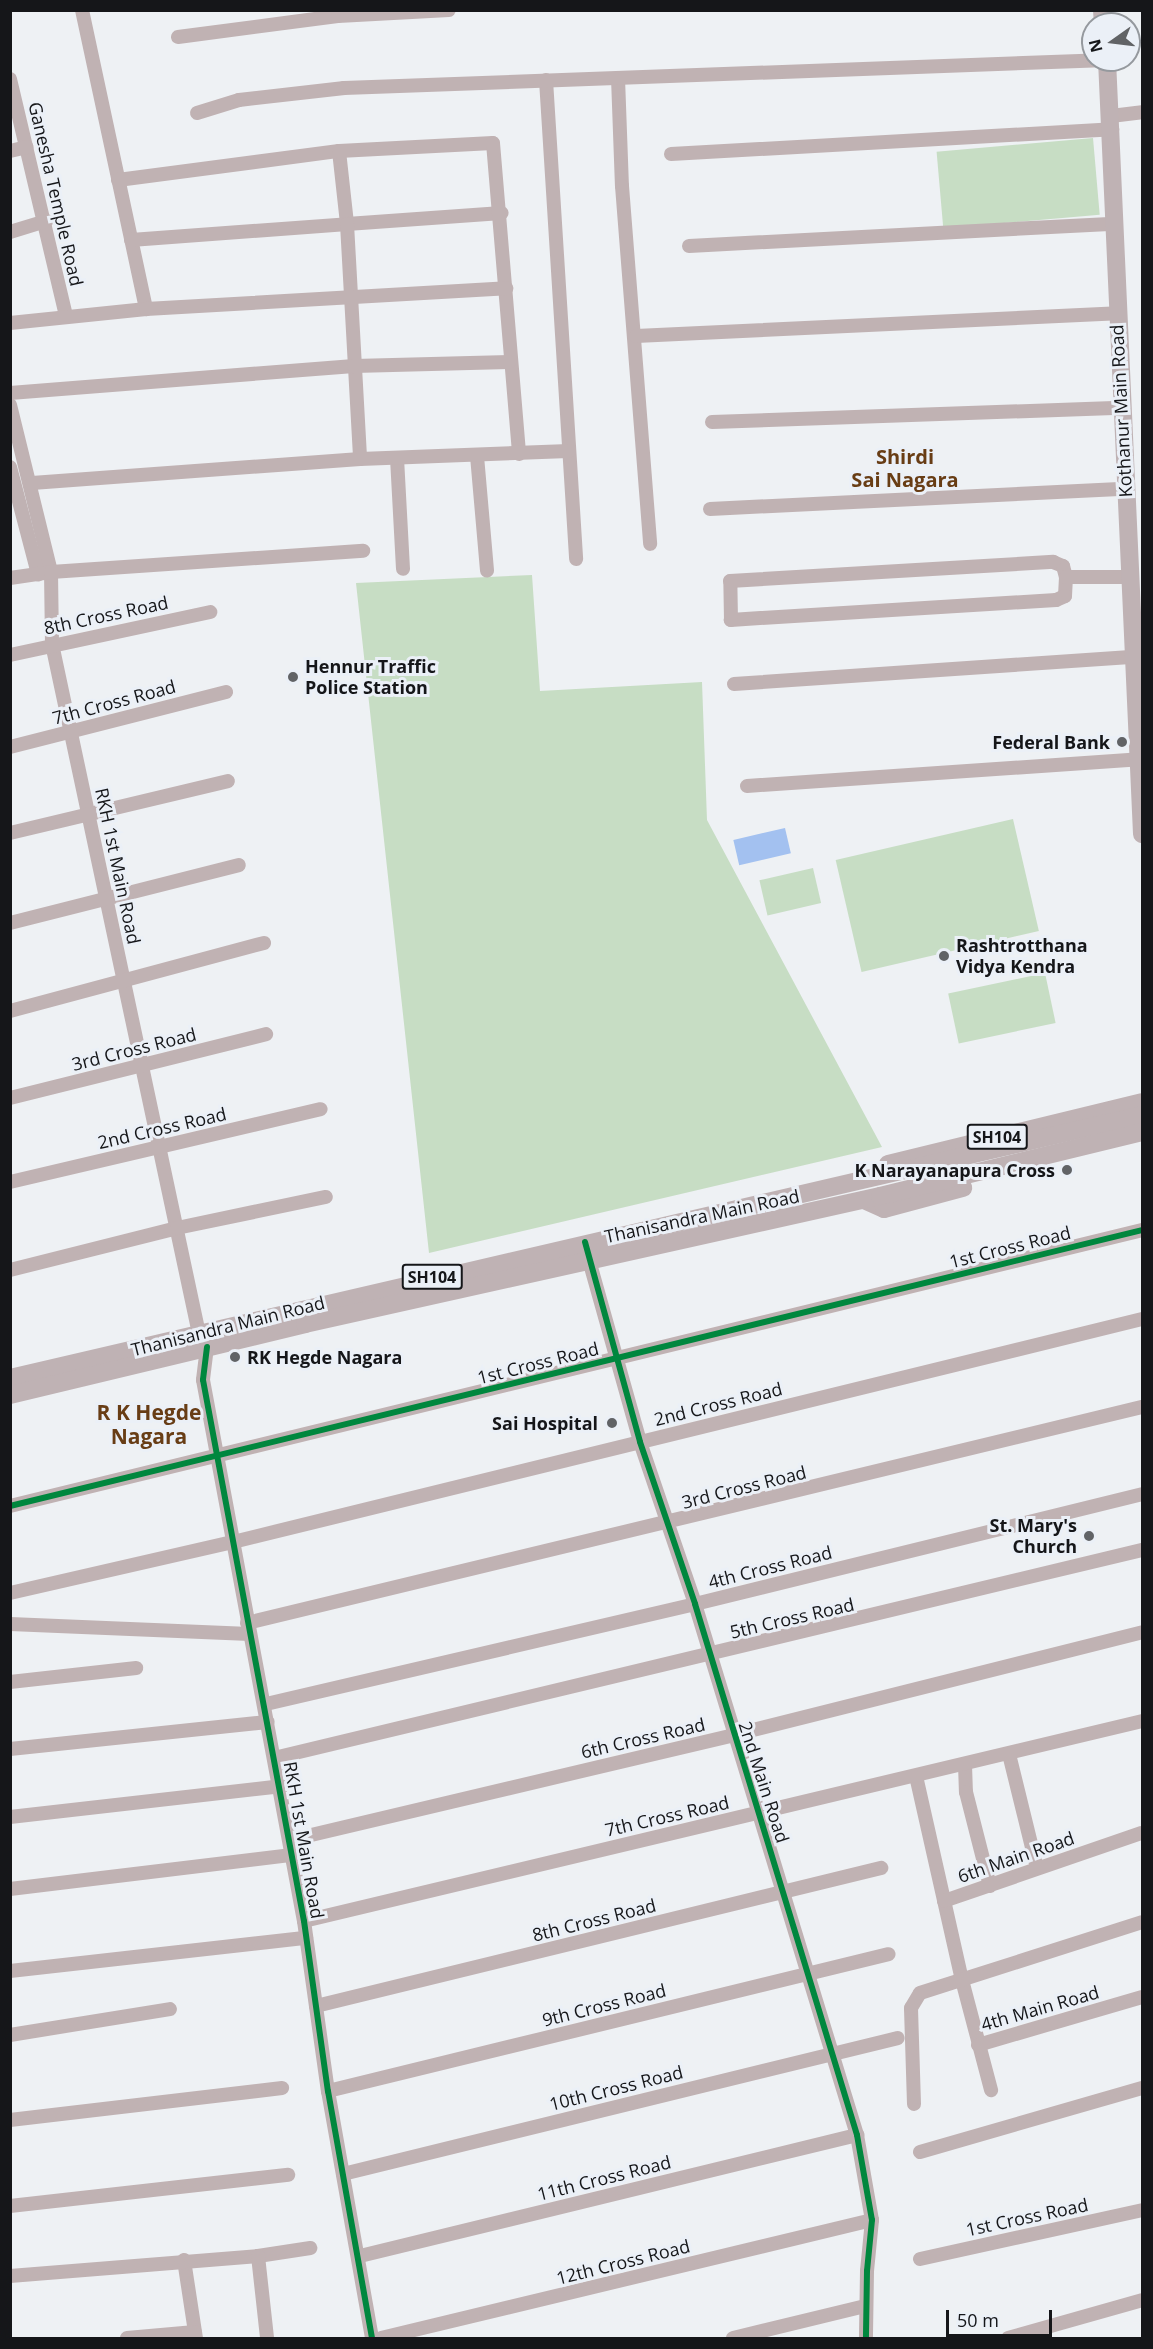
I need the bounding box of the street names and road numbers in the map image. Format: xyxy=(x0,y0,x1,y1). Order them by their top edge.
street label: Ganesha Temple Road xyxy=(24,100,88,288)
street label: Kothanur Main Road xyxy=(1106,324,1136,498)
street label: 8th Cross Road xyxy=(42,591,170,639)
street label: 7th Cross Road xyxy=(50,675,178,729)
street label: RKH 1st Main Road xyxy=(91,786,145,946)
street label: 3rd Cross Road xyxy=(69,1023,199,1075)
street label: 2nd Cross Road xyxy=(96,1103,228,1153)
road number: SH104 xyxy=(966,1124,1028,1150)
street label: Thanisandra Main Road xyxy=(603,1185,801,1247)
street label: 1st Cross Road xyxy=(947,1221,1073,1273)
road number: SH104 xyxy=(400,1264,464,1290)
street label: Thanisandra Main Road xyxy=(129,1291,327,1361)
street label: 1st Cross Road xyxy=(475,1337,601,1389)
street label: 2nd Cross Road xyxy=(652,1378,784,1430)
street label: 3rd Cross Road xyxy=(679,1461,809,1513)
street label: 4th Cross Road xyxy=(706,1541,834,1593)
street label: 5th Cross Road xyxy=(728,1593,856,1643)
street label: 6th Cross Road xyxy=(579,1713,707,1763)
street label: 2nd Main Road xyxy=(734,1719,794,1845)
street label: RKH 1st Main Road xyxy=(280,1760,328,1920)
street label: 7th Cross Road xyxy=(603,1791,731,1841)
street label: 6th Main Road xyxy=(955,1827,1077,1887)
street label: 8th Cross Road xyxy=(530,1894,658,1946)
street label: 9th Cross Road xyxy=(540,1979,668,2031)
street label: 4th Main Road xyxy=(978,1981,1102,2035)
street label: 10th Cross Road xyxy=(547,2061,685,2115)
street label: 11th Cross Road xyxy=(535,2151,673,2205)
street label: 1st Cross Road xyxy=(964,2194,1090,2240)
street label: 12th Cross Road xyxy=(554,2235,692,2289)

